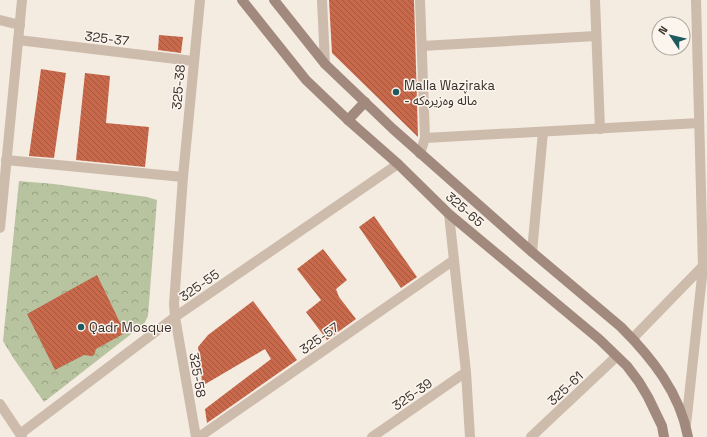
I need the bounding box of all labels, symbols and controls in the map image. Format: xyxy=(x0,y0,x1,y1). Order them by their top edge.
north arrow xyxy=(651,16,691,56)
text: N xyxy=(655,23,671,37)
street label: 325-37 xyxy=(84,27,130,50)
street label: 325-38 xyxy=(168,64,189,110)
place label: Malla Waziraka - ماڵە وەزیرەکە xyxy=(404,77,495,109)
marker: Malla Waziraka - ماڵە وەزیرەکە xyxy=(391,87,401,97)
street label: 325-65 xyxy=(442,188,487,231)
street label: 325-55 xyxy=(176,265,223,305)
place label: Qadr Mosque xyxy=(89,319,172,336)
street label: 325-57 xyxy=(296,319,342,358)
marker: Qadr Mosque xyxy=(76,322,86,332)
street label: 325-58 xyxy=(185,351,210,399)
street label: 325-61 xyxy=(544,368,587,409)
street label: 325-39 xyxy=(389,374,436,414)

